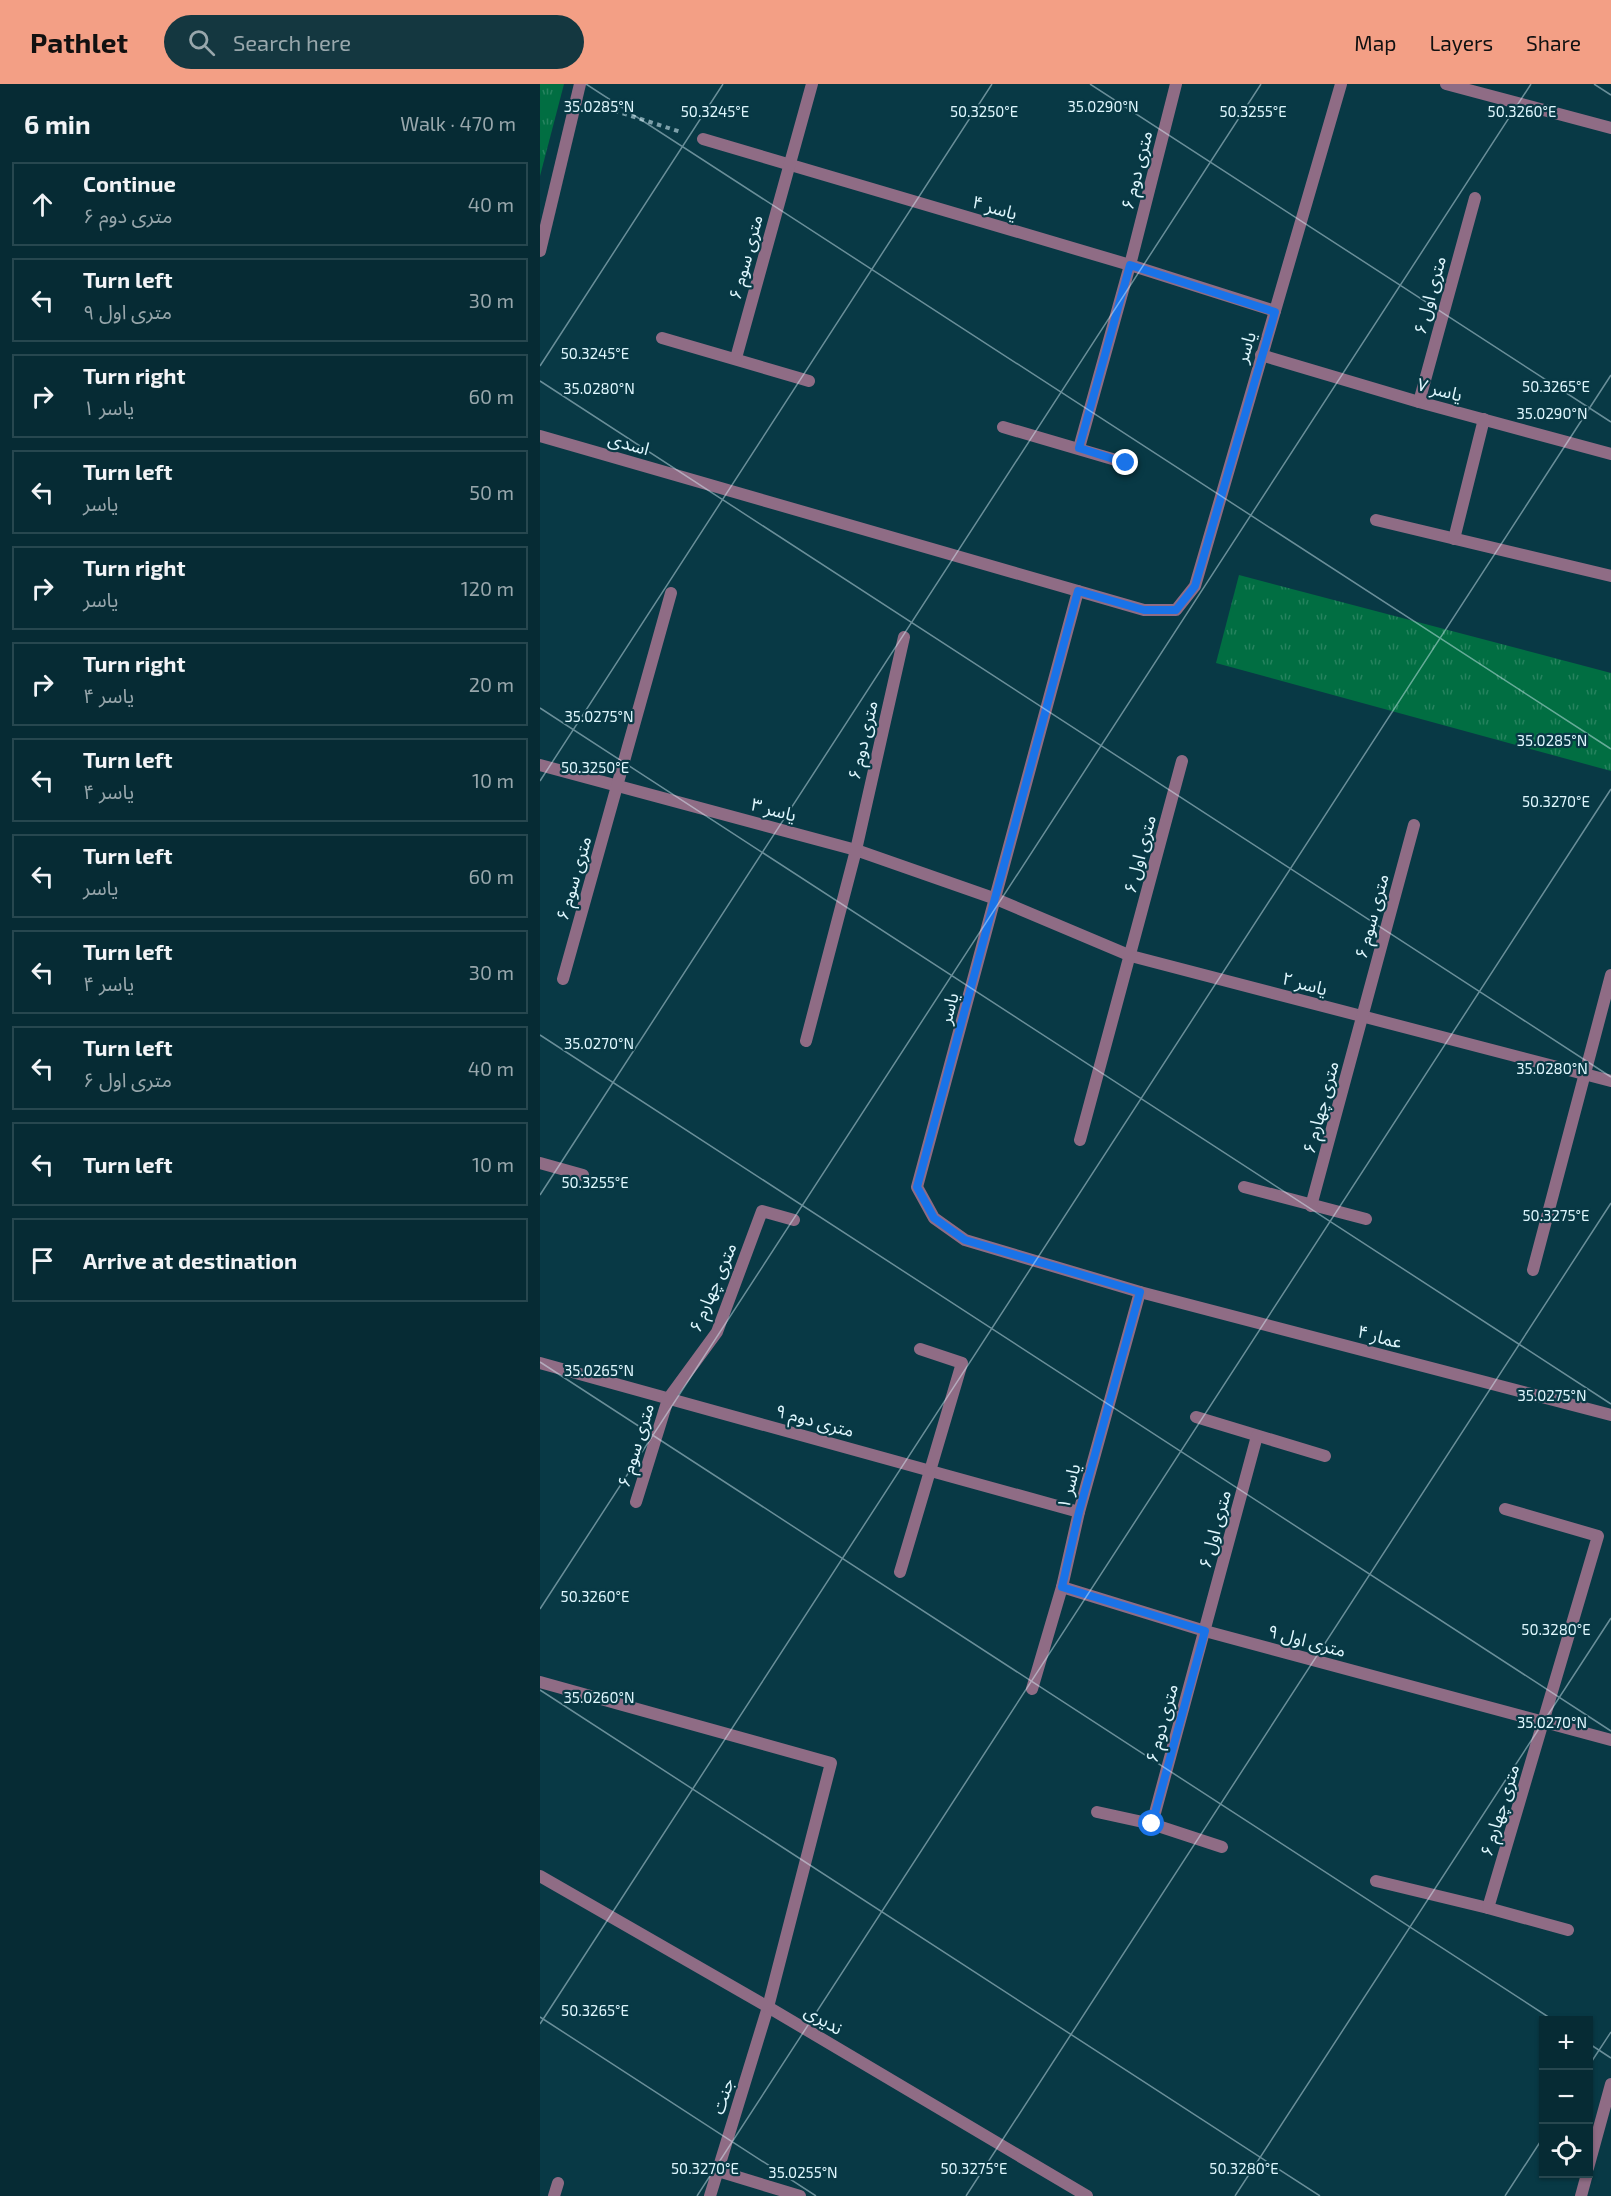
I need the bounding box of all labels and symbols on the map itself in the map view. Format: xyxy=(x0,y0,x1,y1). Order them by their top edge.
text: 35.0285°N xyxy=(564,97,634,115)
text: 35.0290°N xyxy=(1068,97,1138,115)
text: 50.3245°E xyxy=(681,102,749,120)
text: 50.3250°E xyxy=(950,102,1018,120)
text: 50.3255°E xyxy=(1219,102,1287,120)
text: 50.3260°E xyxy=(1488,102,1556,120)
street label: ۶ متری دوم xyxy=(1116,128,1160,213)
street label: یاسر ۴ xyxy=(970,190,1020,225)
street label: ۶ متری سوم xyxy=(723,212,771,303)
street label: ۶ متری اول xyxy=(1408,253,1451,337)
street label: یاسر xyxy=(1230,329,1261,367)
text: 50.3245°E xyxy=(561,344,629,362)
street label: یاسر ۷ xyxy=(1415,372,1465,407)
text: 50.3265°E xyxy=(1522,377,1590,395)
text: 35.0280°N xyxy=(563,379,635,397)
text: 35.0290°N xyxy=(1517,404,1587,422)
street label: اسدی xyxy=(606,427,652,460)
route end xyxy=(1112,449,1138,475)
street label: ۶ متری دوم xyxy=(842,698,886,783)
text: 35.0275°N xyxy=(564,707,634,725)
text: 35.0285°N xyxy=(1517,731,1587,749)
text: 50.3250°E xyxy=(561,758,629,776)
street label: یاسر ۳ xyxy=(749,792,799,827)
text: 50.3270°E xyxy=(1522,792,1590,810)
street label: ۶ متری اول xyxy=(1118,812,1161,896)
street label: ۶ متری سوم xyxy=(550,833,599,924)
street label: ۶ متری سوم xyxy=(1349,871,1397,962)
street label: یاسر ۲ xyxy=(1280,966,1330,1001)
street label: یاسر xyxy=(933,990,964,1027)
text: 35.0270°N xyxy=(564,1034,634,1052)
street label: ۶ متری چهارم xyxy=(1297,1058,1347,1157)
text: 35.0280°N xyxy=(1516,1059,1588,1077)
text: 50.3255°E xyxy=(561,1173,629,1191)
text: 50.3275°E xyxy=(1523,1206,1589,1224)
street label: ۶ متری چهارم xyxy=(683,1239,744,1337)
street label: عمار ۴ xyxy=(1355,1319,1405,1353)
text: 35.0265°N xyxy=(564,1361,634,1379)
text: 35.0275°N xyxy=(1517,1386,1587,1404)
street label: ۹ متری دوم xyxy=(772,1399,857,1445)
street label: ۶ متری سوم xyxy=(612,1400,662,1491)
street label: یاسر ۱ xyxy=(1051,1461,1086,1511)
street label: ۶ متری اول xyxy=(1193,1487,1236,1571)
text: 50.3260°E xyxy=(561,1587,629,1605)
street label: ۹ متری اول xyxy=(1265,1619,1349,1662)
text: 50.3280°E xyxy=(1521,1620,1591,1638)
street label: ۶ متری دوم xyxy=(1140,1681,1186,1766)
text: 35.0260°N xyxy=(564,1688,634,1706)
text: 35.0270°N xyxy=(1517,1713,1587,1731)
street label: ۶ متری چهارم xyxy=(1475,1761,1527,1860)
route start xyxy=(1138,1810,1164,1836)
street label: ندیری xyxy=(800,1999,847,2040)
text: 50.3265°E xyxy=(561,2001,629,2019)
street label: جنت xyxy=(706,2075,738,2117)
text: 50.3270°E xyxy=(671,2159,739,2177)
text: 50.3275°E xyxy=(941,2159,1007,2177)
text: 50.3280°E xyxy=(1209,2159,1279,2177)
text: 35.0255°N xyxy=(768,2163,838,2181)

